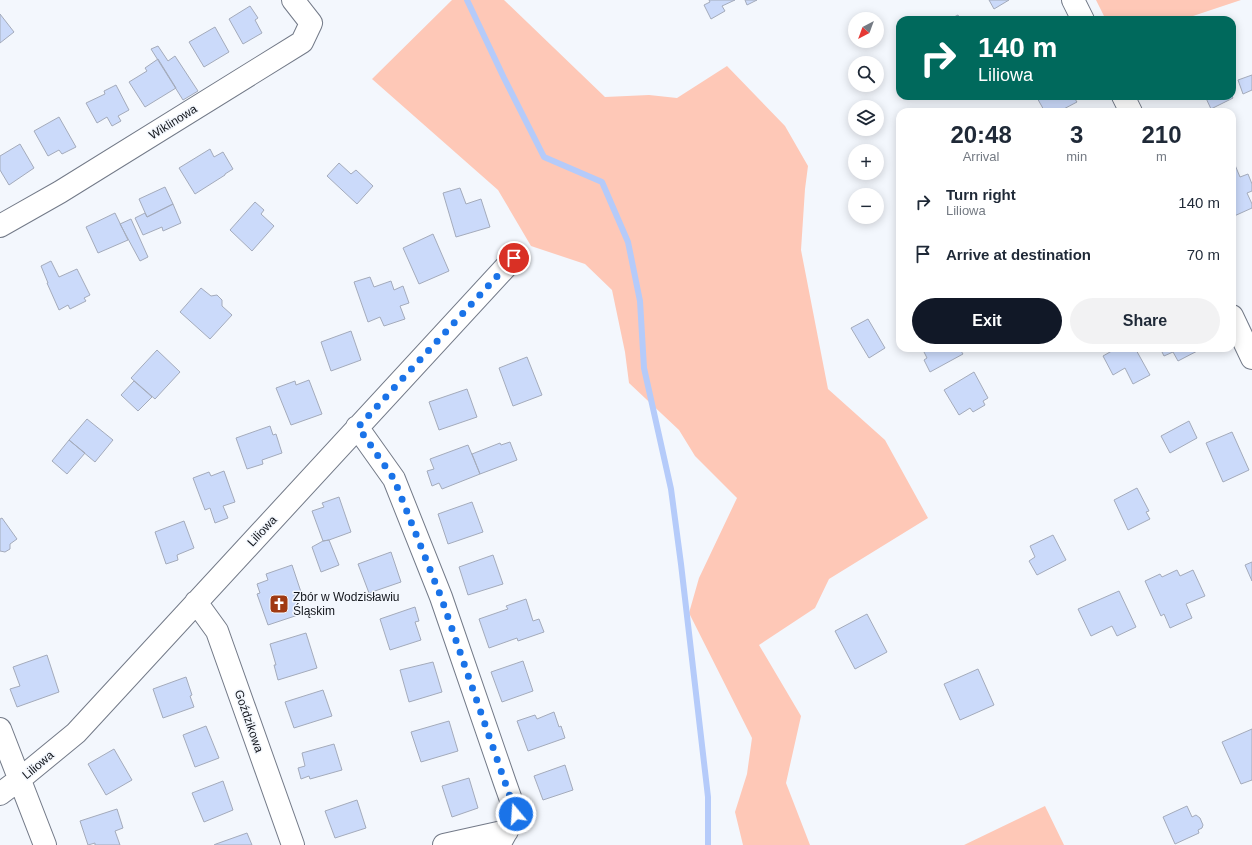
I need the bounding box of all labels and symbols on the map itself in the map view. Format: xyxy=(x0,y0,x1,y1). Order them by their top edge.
north arrow xyxy=(848,12,884,48)
street label: Wiklinowa xyxy=(146,102,200,142)
pin xyxy=(497,241,531,275)
street label: Liliowa xyxy=(244,513,280,549)
place label: Zbór w Wodzisławiu Śląskim xyxy=(293,590,399,618)
church icon: Zbór w Wodzisławiu Śląskim xyxy=(268,593,290,615)
street label: Goździkowa xyxy=(232,688,266,754)
street label: Liliowa xyxy=(19,748,57,782)
position arrow xyxy=(495,793,537,835)

